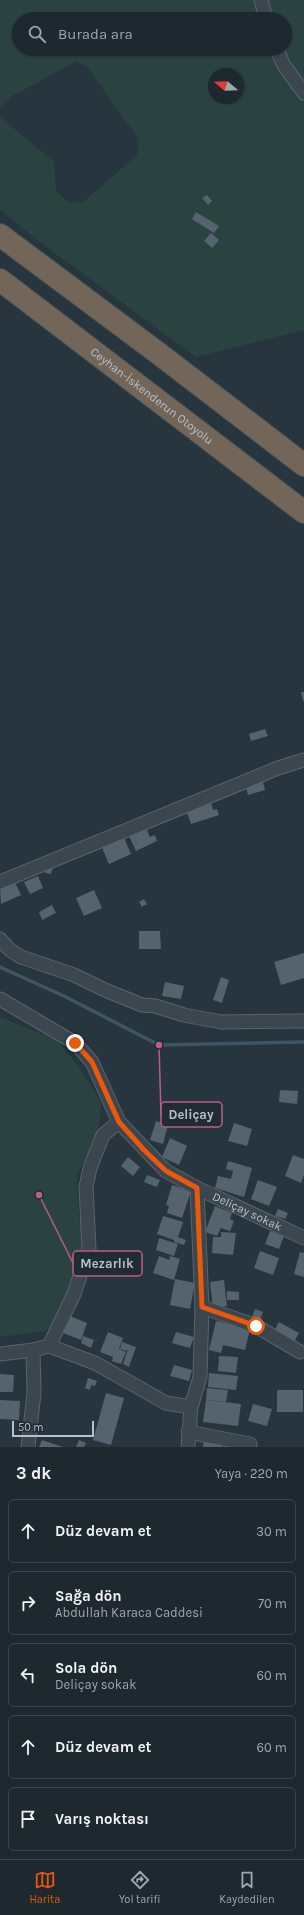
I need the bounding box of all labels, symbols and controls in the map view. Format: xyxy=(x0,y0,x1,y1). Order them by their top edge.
search box xyxy=(12,12,292,56)
icon: search xyxy=(26,23,48,45)
text: Burada ara xyxy=(58,25,133,43)
north arrow xyxy=(208,68,244,104)
street label: Ceyhan-İskenderun Otoyolu xyxy=(88,345,216,447)
route end xyxy=(66,1034,84,1052)
callout: Deliçay xyxy=(161,1102,222,1127)
text: Deliçay xyxy=(168,1107,214,1122)
street label: Deliçay sokak xyxy=(210,1189,285,1234)
callout: Mezarlık xyxy=(73,1251,142,1276)
text: Mezarlık xyxy=(80,1256,134,1271)
route start xyxy=(247,1317,265,1335)
scale bar xyxy=(12,1419,94,1438)
text: 50 m xyxy=(18,1421,44,1434)
text: 3 dk xyxy=(16,1463,51,1483)
text: Yaya · 220 m xyxy=(215,1466,288,1481)
icon: ahead xyxy=(17,1520,39,1542)
text: Düz devam et xyxy=(55,1522,152,1540)
text: 30 m xyxy=(256,1524,287,1539)
text: Sağa dön xyxy=(55,1587,122,1605)
icon: right xyxy=(17,1592,39,1614)
text: 70 m xyxy=(258,1596,287,1611)
text: Abdullah Karaca Caddesi xyxy=(55,1605,203,1620)
text: Sola dön xyxy=(55,1659,117,1677)
icon: left xyxy=(17,1664,39,1686)
text: 60 m xyxy=(257,1668,287,1683)
text: Deliçay sokak xyxy=(55,1677,137,1692)
icon: ahead xyxy=(17,1736,39,1758)
text: Düz devam et xyxy=(55,1738,152,1756)
text: 60 m xyxy=(257,1740,287,1755)
icon: arrive xyxy=(17,1808,39,1830)
text: Varış noktası xyxy=(55,1810,149,1828)
tab: Harita xyxy=(29,1869,60,1906)
tab: Yol tarifi xyxy=(119,1869,161,1906)
tab: Kaydedilen xyxy=(219,1869,275,1906)

